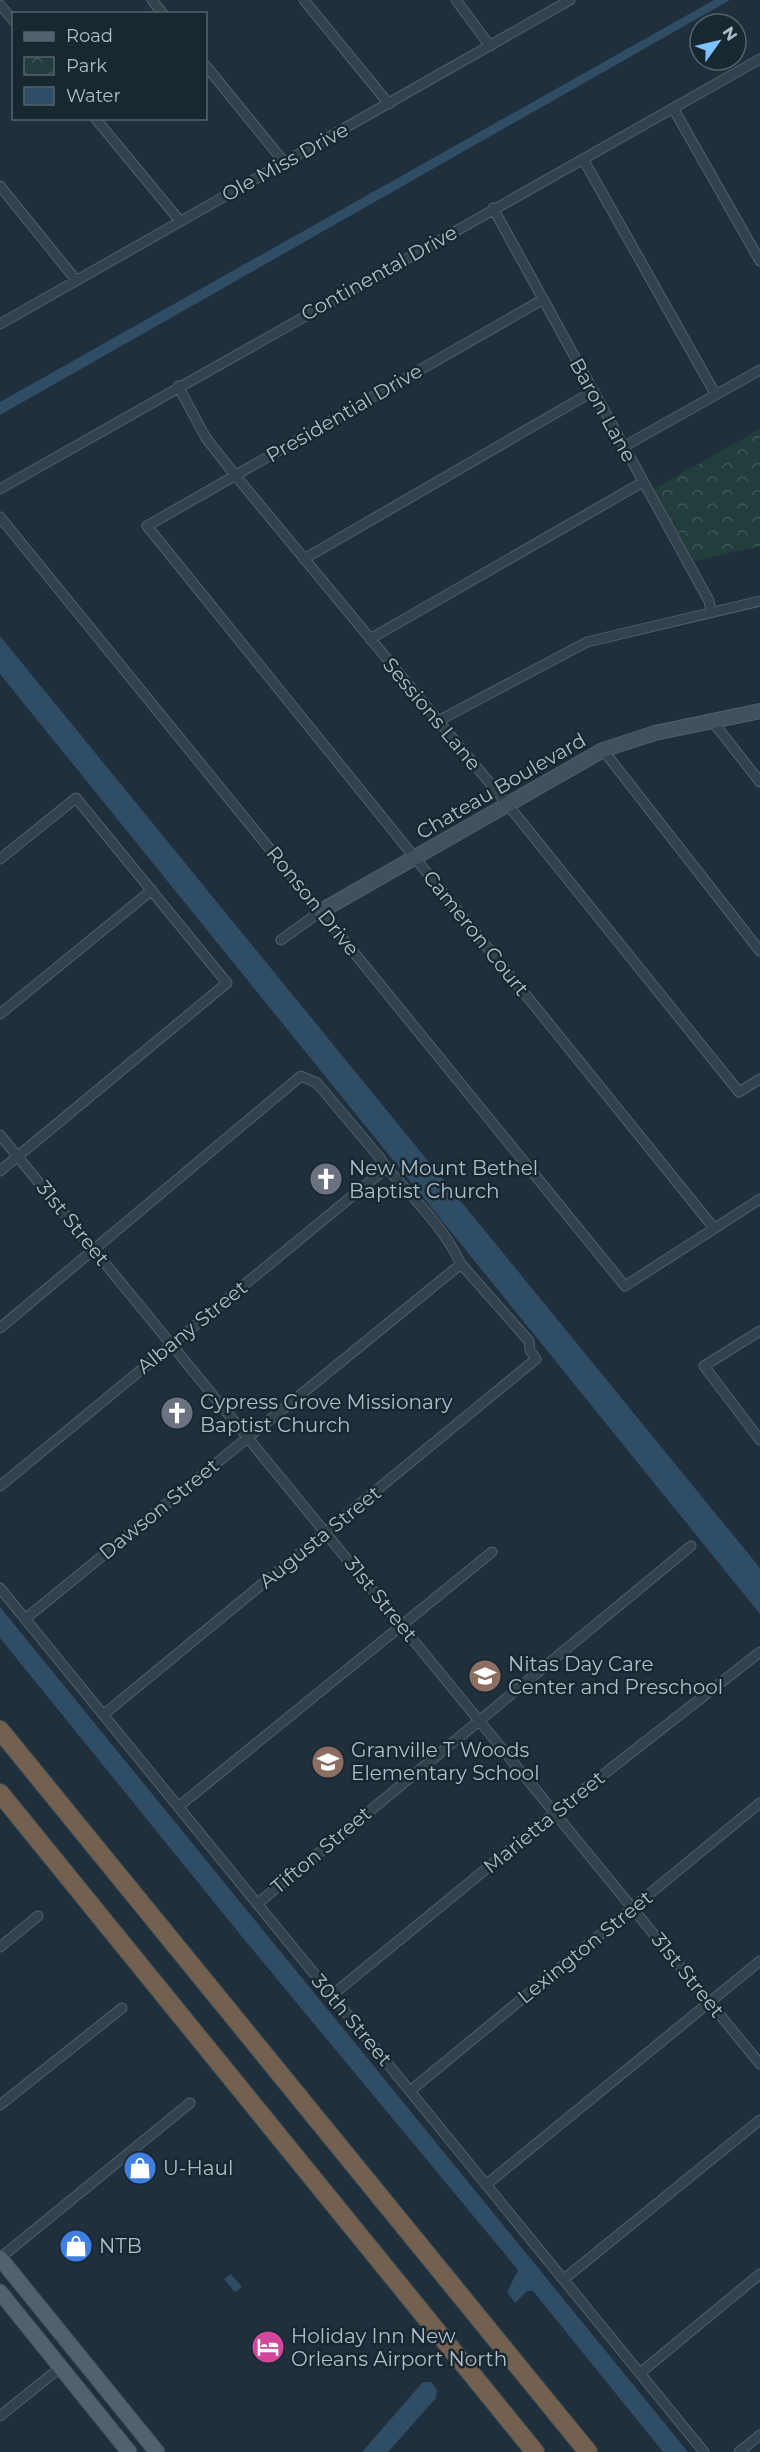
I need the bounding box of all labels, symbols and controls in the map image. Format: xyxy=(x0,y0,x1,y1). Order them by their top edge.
legend xyxy=(12,12,207,120)
north arrow xyxy=(688,12,748,72)
text: N xyxy=(719,23,742,45)
text: Road xyxy=(66,25,113,47)
text: Park xyxy=(66,55,107,77)
text: Water xyxy=(66,85,121,107)
street label: Ole Miss Drive xyxy=(217,117,353,207)
street label: Continental Drive xyxy=(297,220,461,326)
street label: Baron Lane xyxy=(565,354,641,466)
street label: Presidential Drive xyxy=(262,359,426,467)
street label: Sessions Lane xyxy=(378,653,486,775)
street label: Chateau Boulevard xyxy=(412,728,590,844)
street label: Ronson Drive xyxy=(262,841,364,961)
street label: Cameron Court xyxy=(418,865,534,1001)
place label: New Mount Bethel Baptist Church xyxy=(349,1156,538,1203)
church icon: New Mount Bethel Baptist Church xyxy=(308,1161,344,1197)
street label: 31st Street xyxy=(32,1176,114,1270)
street label: Albany Street xyxy=(132,1275,252,1379)
place label: Cypress Grove Missionary Baptist Church xyxy=(200,1390,453,1437)
church icon: Cypress Grove Missionary Baptist Church xyxy=(159,1395,195,1431)
street label: Dawson Street xyxy=(94,1453,224,1565)
street label: Augusta Street xyxy=(254,1481,386,1593)
street label: 31st Street xyxy=(340,1552,422,1646)
place label: Nitas Day Care Center and Preschool xyxy=(508,1652,723,1699)
school or university icon: Nitas Day Care Center and Preschool xyxy=(467,1658,503,1694)
place label: Granville T Woods Elementary School xyxy=(351,1738,540,1785)
school or university icon: Granville T Woods Elementary School xyxy=(310,1744,346,1780)
street label: Marietta Street xyxy=(478,1766,610,1878)
street label: Tifton Street xyxy=(266,1801,376,1899)
street label: Lexington Street xyxy=(513,1885,657,2009)
street label: 31st Street xyxy=(647,1928,729,2022)
street label: 30th Street xyxy=(307,1969,397,2071)
shop icon: U-Haul xyxy=(122,2150,158,2186)
place label: U-Haul xyxy=(163,2156,233,2180)
shop icon: NTB xyxy=(58,2228,94,2264)
place label: NTB xyxy=(99,2234,142,2258)
place label: Holiday Inn New Orleans Airport North xyxy=(291,2324,507,2371)
hotel icon: Holiday Inn New Orleans Airport North xyxy=(250,2329,286,2365)

